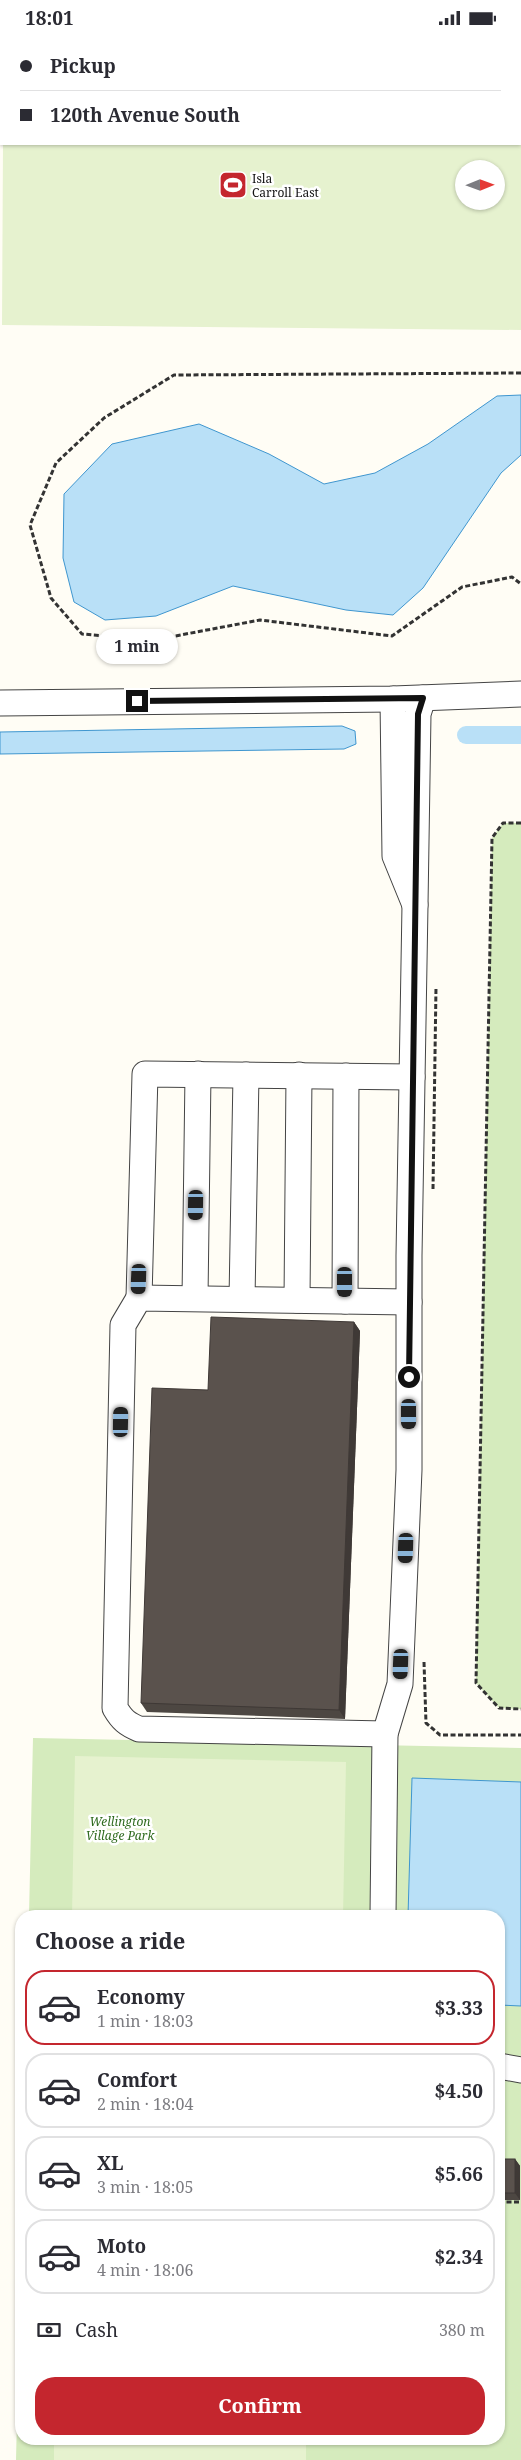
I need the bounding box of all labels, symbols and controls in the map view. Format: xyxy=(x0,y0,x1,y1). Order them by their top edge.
text: 18:01 xyxy=(25,5,74,31)
text: Pickup xyxy=(50,53,116,79)
text: 120th Avenue South xyxy=(50,102,240,128)
north arrow xyxy=(455,160,505,210)
map controls xyxy=(455,160,505,210)
sports icon: Isla Carroll East xyxy=(218,170,248,200)
place label: Isla Carroll East xyxy=(252,170,319,201)
callout: 1 min xyxy=(96,629,178,663)
text: 1 min xyxy=(114,635,160,657)
route end xyxy=(126,690,148,712)
car xyxy=(188,1190,203,1220)
car xyxy=(130,1264,147,1294)
car xyxy=(337,1267,352,1297)
route start xyxy=(398,1366,420,1388)
car xyxy=(401,1399,416,1429)
car xyxy=(113,1407,128,1437)
car xyxy=(397,1533,414,1563)
car xyxy=(392,1649,409,1679)
park label: Wellington Village Park xyxy=(86,1813,155,1844)
text: Choose a ride xyxy=(35,1925,185,1955)
text: Economy xyxy=(97,1984,185,2010)
icon: car xyxy=(37,1985,82,2030)
text: $3.33 xyxy=(434,1995,483,2021)
text: 1 min · 18:03 xyxy=(97,2010,193,2032)
text: Comfort xyxy=(97,2067,177,2093)
icon: car xyxy=(37,2068,82,2113)
text: $4.50 xyxy=(434,2078,483,2104)
text: 2 min · 18:04 xyxy=(97,2093,193,2115)
text: XL xyxy=(97,2150,123,2176)
icon: car xyxy=(37,2151,82,2196)
text: $5.66 xyxy=(434,2161,483,2187)
text: 3 min · 18:05 xyxy=(97,2176,193,2198)
text: Moto xyxy=(97,2233,146,2259)
icon: car xyxy=(37,2234,82,2279)
text: $2.34 xyxy=(434,2244,483,2270)
text: 4 min · 18:06 xyxy=(97,2259,193,2281)
icon: cash xyxy=(35,2316,63,2344)
text: Cash xyxy=(75,2317,118,2343)
text: 380 m xyxy=(439,2319,485,2341)
button: Confirm xyxy=(35,2377,485,2435)

